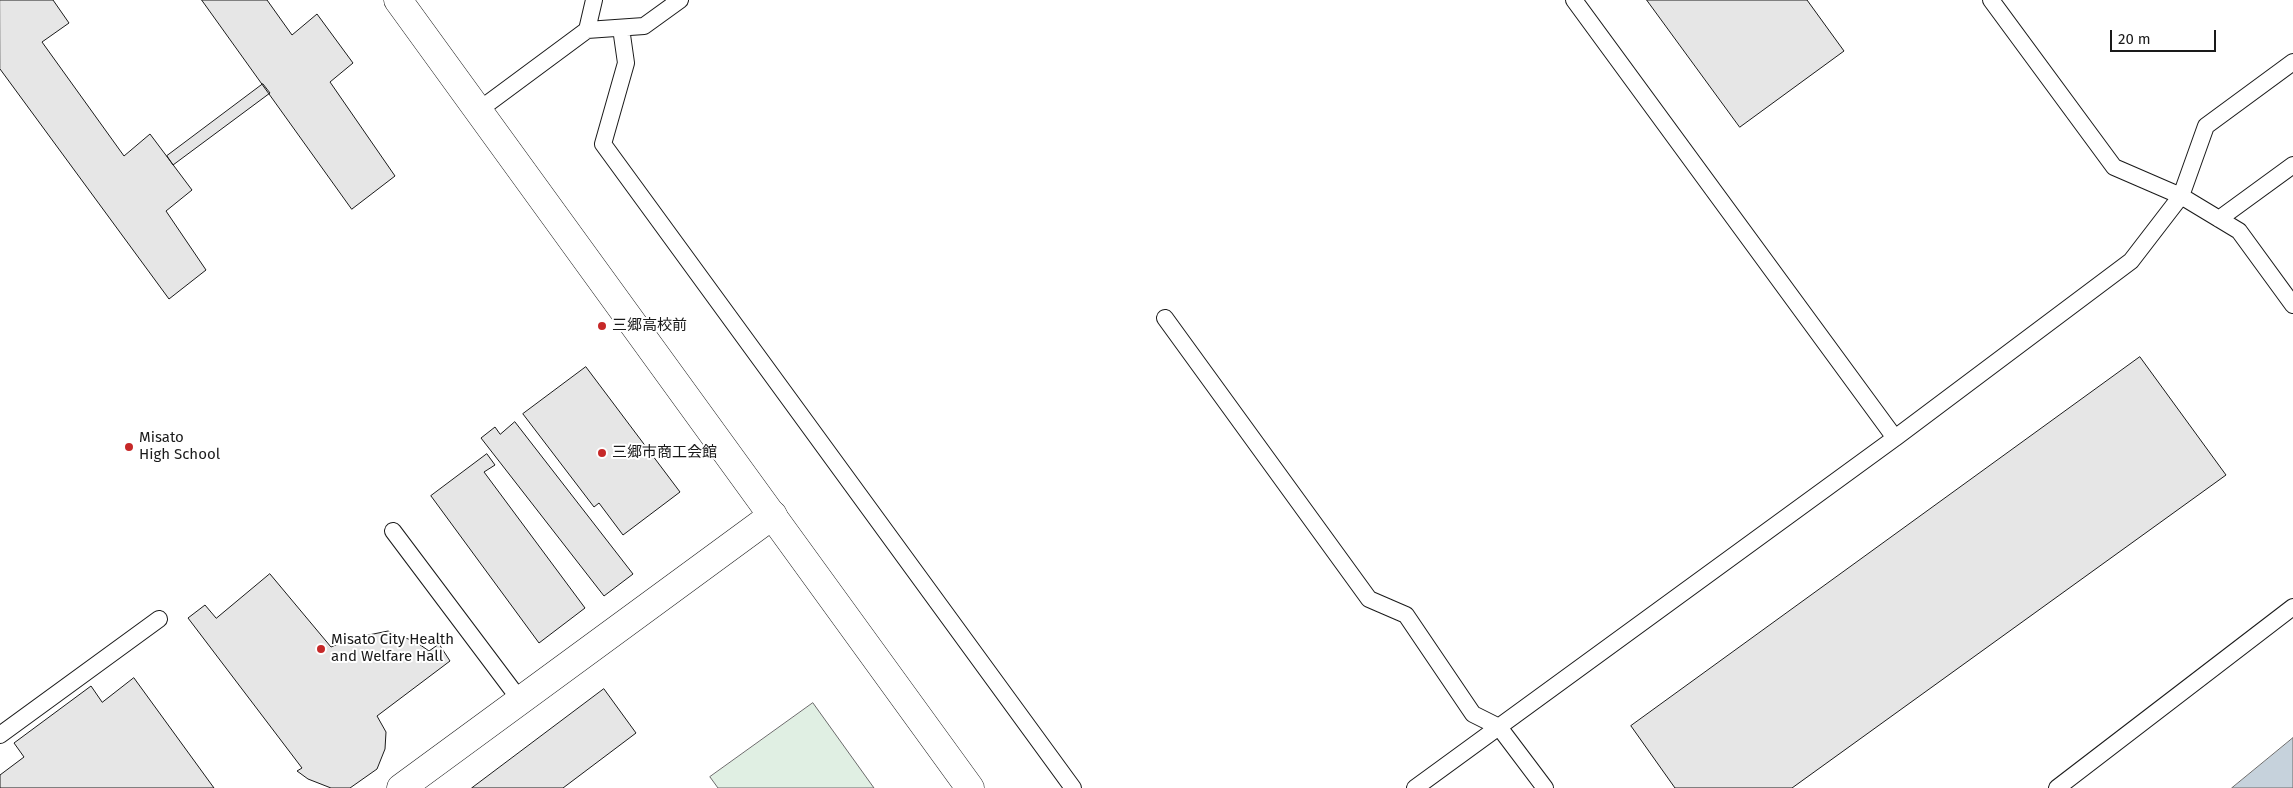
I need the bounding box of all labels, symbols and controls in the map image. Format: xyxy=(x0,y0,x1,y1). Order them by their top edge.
scale bar xyxy=(2113,20,2219,52)
text: 20 m xyxy=(2118,30,2151,48)
place label: 三郷高校前 xyxy=(612,317,687,335)
marker: 三郷高校前 xyxy=(596,320,608,332)
place label: Misato High School xyxy=(139,429,220,464)
marker: Misato High School xyxy=(123,441,135,453)
place label: 三郷市商工会館 xyxy=(612,444,717,462)
marker: 三郷市商工会館 xyxy=(596,447,608,459)
place label: Misato City Health and Welfare Hall xyxy=(331,631,454,666)
marker: Misato City Health and Welfare Hall xyxy=(315,643,327,655)

